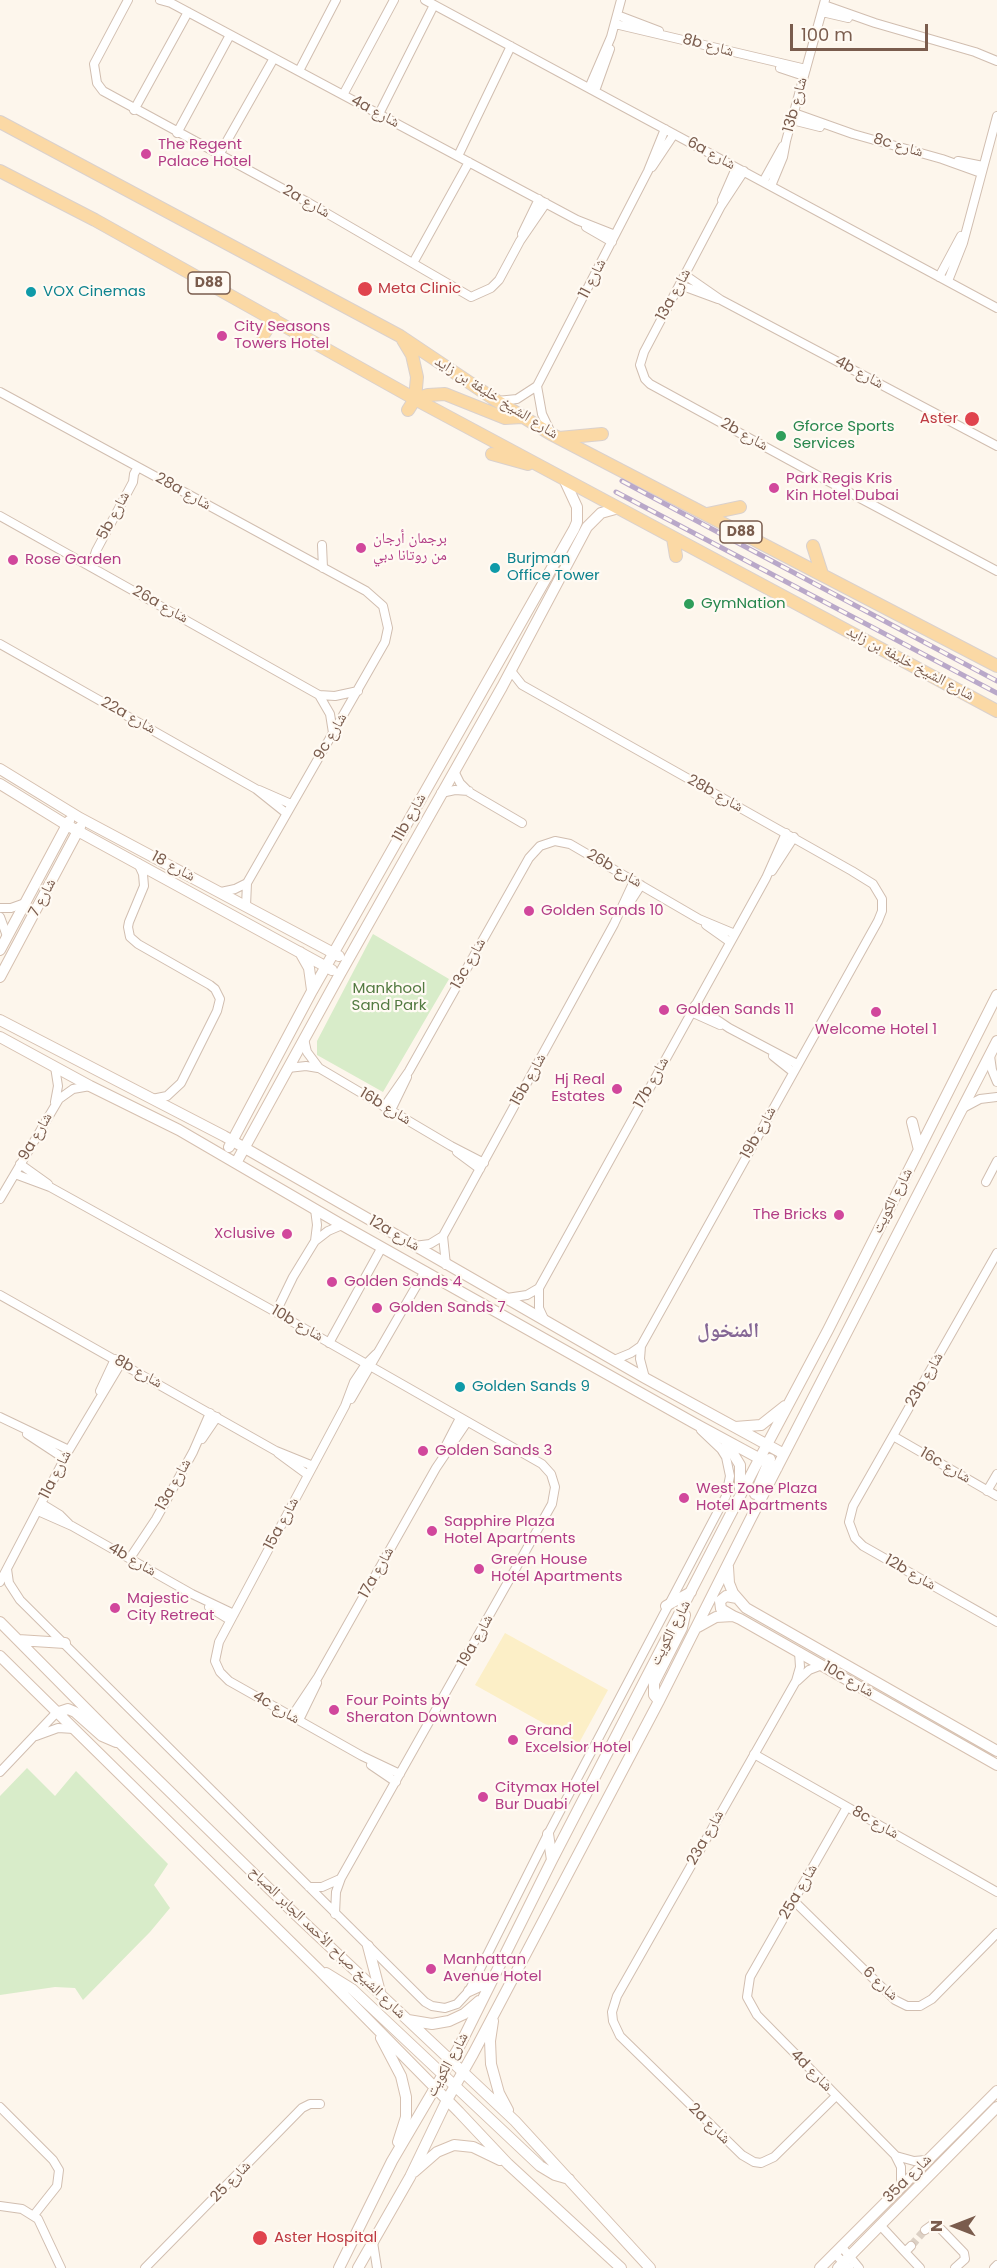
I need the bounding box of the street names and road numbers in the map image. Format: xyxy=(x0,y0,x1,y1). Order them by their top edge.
street label: 8b شارع xyxy=(680,31,736,61)
street label: 13b شارع xyxy=(780,75,812,135)
street label: 4a شارع xyxy=(348,92,402,132)
street label: 8c شارع xyxy=(871,130,925,162)
street label: 6a شارع xyxy=(684,134,738,174)
street label: 2a شارع xyxy=(279,182,333,222)
street label: شارع 11 xyxy=(575,256,611,302)
street label: 13a شارع xyxy=(653,266,695,324)
road number: D88 xyxy=(188,272,230,294)
street label: شارع الشيخ خليفة بن زايد xyxy=(431,353,561,443)
street label: 4b شارع xyxy=(832,353,886,393)
street label: 2b شارع xyxy=(717,415,771,455)
street label: 28a شارع xyxy=(152,469,214,515)
street label: 5b شارع xyxy=(94,489,134,543)
road number: D88 xyxy=(720,521,762,543)
street label: 26a شارع xyxy=(129,582,191,628)
street label: شارع الشيخ خليفة بن زايد xyxy=(843,623,977,705)
street label: 22a شارع xyxy=(97,694,159,738)
street label: 9c شارع xyxy=(310,710,352,764)
street label: 28b شارع xyxy=(684,771,746,817)
street label: 11b شارع xyxy=(389,791,431,845)
street label: 26b شارع xyxy=(583,846,645,892)
street label: شارع 18 xyxy=(148,848,198,886)
street label: شارع 7 xyxy=(25,876,61,920)
street label: 13c شارع xyxy=(448,935,490,993)
street label: 15b شارع xyxy=(507,1051,551,1109)
street label: 17b شارع xyxy=(631,1054,673,1112)
street label: 16b شارع xyxy=(356,1085,414,1129)
street label: 19b شارع xyxy=(737,1104,781,1162)
street label: 9a شارع xyxy=(15,1110,57,1164)
street label: شارع الكويت xyxy=(869,1165,917,1237)
street label: 12a شارع xyxy=(365,1212,423,1256)
street label: 10b شارع xyxy=(268,1302,326,1346)
street label: 23b شارع xyxy=(902,1349,948,1411)
street label: 8b شارع xyxy=(111,1351,165,1393)
street label: 16c شارع xyxy=(916,1444,974,1488)
street label: 11a شارع xyxy=(36,1448,76,1502)
street label: 13a شارع xyxy=(152,1456,196,1514)
street label: 15a شارع xyxy=(261,1495,303,1553)
street label: 4b شارع xyxy=(105,1539,159,1581)
street label: 17a شارع xyxy=(356,1544,398,1602)
street label: 12b شارع xyxy=(881,1551,939,1595)
street label: شارع الكويت xyxy=(647,1597,695,1669)
street label: 19a شارع xyxy=(454,1612,498,1670)
street label: 10c شارع xyxy=(819,1658,877,1702)
street label: 4c شارع xyxy=(249,1687,303,1729)
street label: 8c شارع xyxy=(848,1802,902,1844)
street label: 23a شارع xyxy=(684,1807,728,1869)
street label: 25a شارع xyxy=(776,1861,822,1923)
street label: شارع الشيخ صباح الأحمد الجابر الصباح xyxy=(245,1863,409,2023)
street label: شارع 6 xyxy=(858,1963,902,2005)
street label: شارع الكويت xyxy=(423,2030,473,2100)
street label: 4d شارع xyxy=(786,2046,836,2096)
street label: 2a شارع xyxy=(684,2100,734,2148)
street label: 35a شارع xyxy=(880,2151,936,2207)
street label: شارع 25 xyxy=(207,2158,255,2206)

